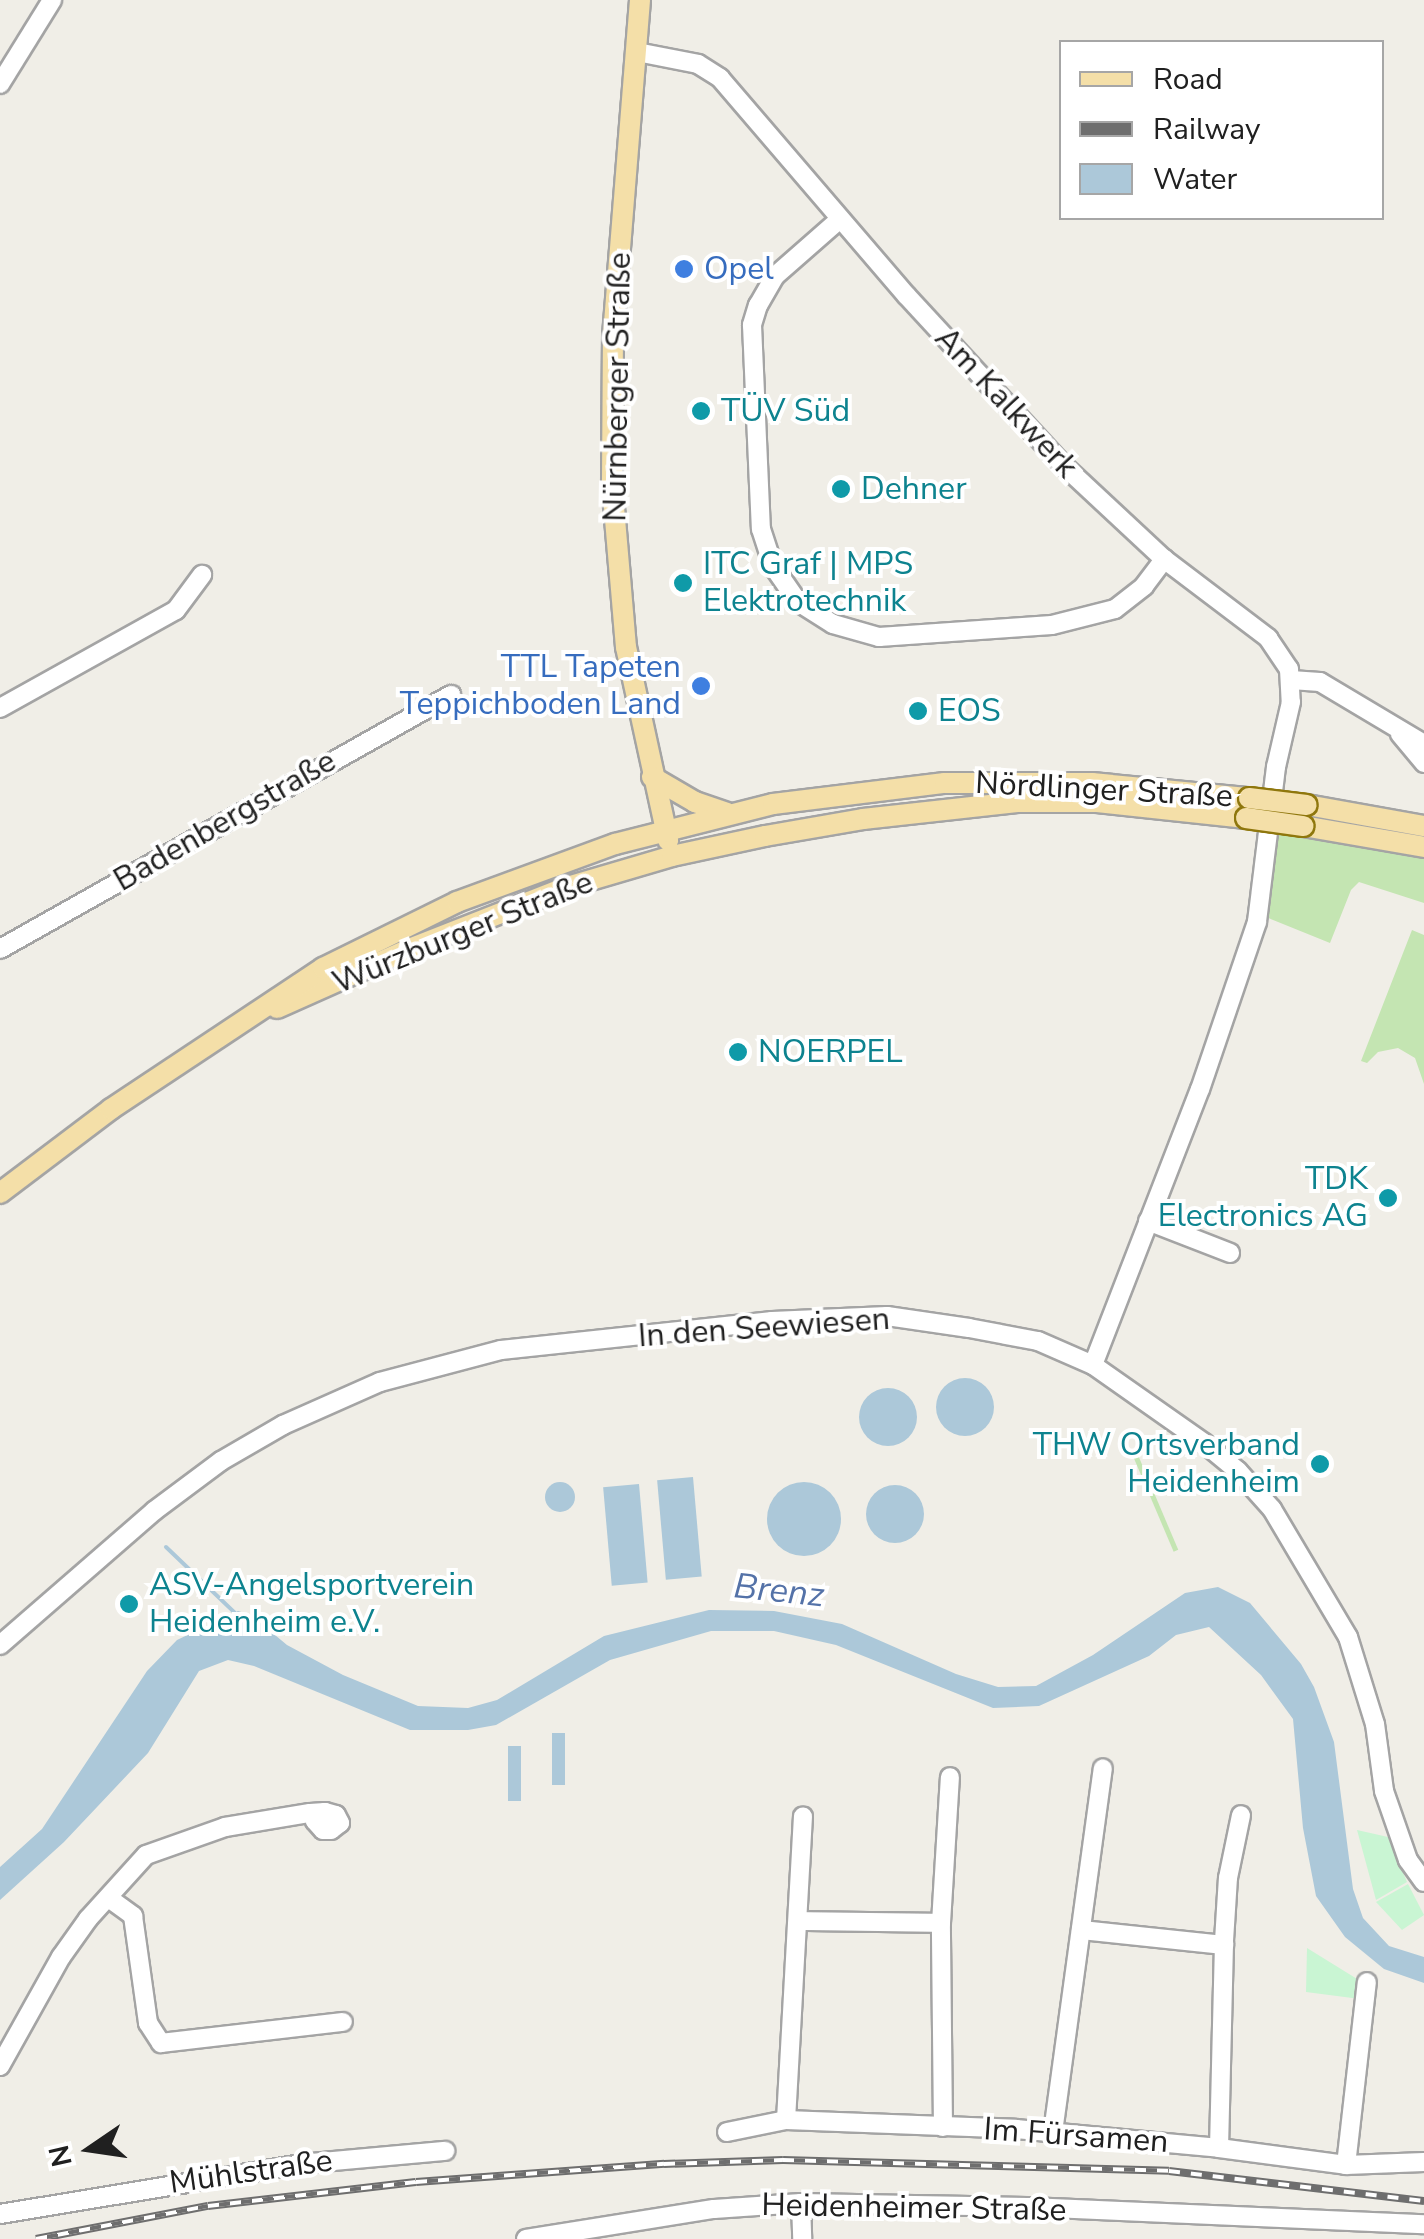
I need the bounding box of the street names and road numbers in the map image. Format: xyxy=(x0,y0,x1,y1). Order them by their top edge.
street label: Nürnberger Straße xyxy=(596,252,640,522)
street label: Am Kalkwerk xyxy=(926,320,1086,486)
street label: Badenbergstraße xyxy=(107,742,343,900)
street label: Nördlinger Straße xyxy=(974,764,1234,816)
street label: Würzburger Straße xyxy=(327,863,599,1003)
street label: In den Seewiesen xyxy=(637,1300,891,1356)
street label: Im Fürsamen xyxy=(982,2110,1170,2162)
street label: Mühlstraße xyxy=(167,2142,335,2202)
street label: Heidenheimer Straße xyxy=(761,2186,1067,2230)

